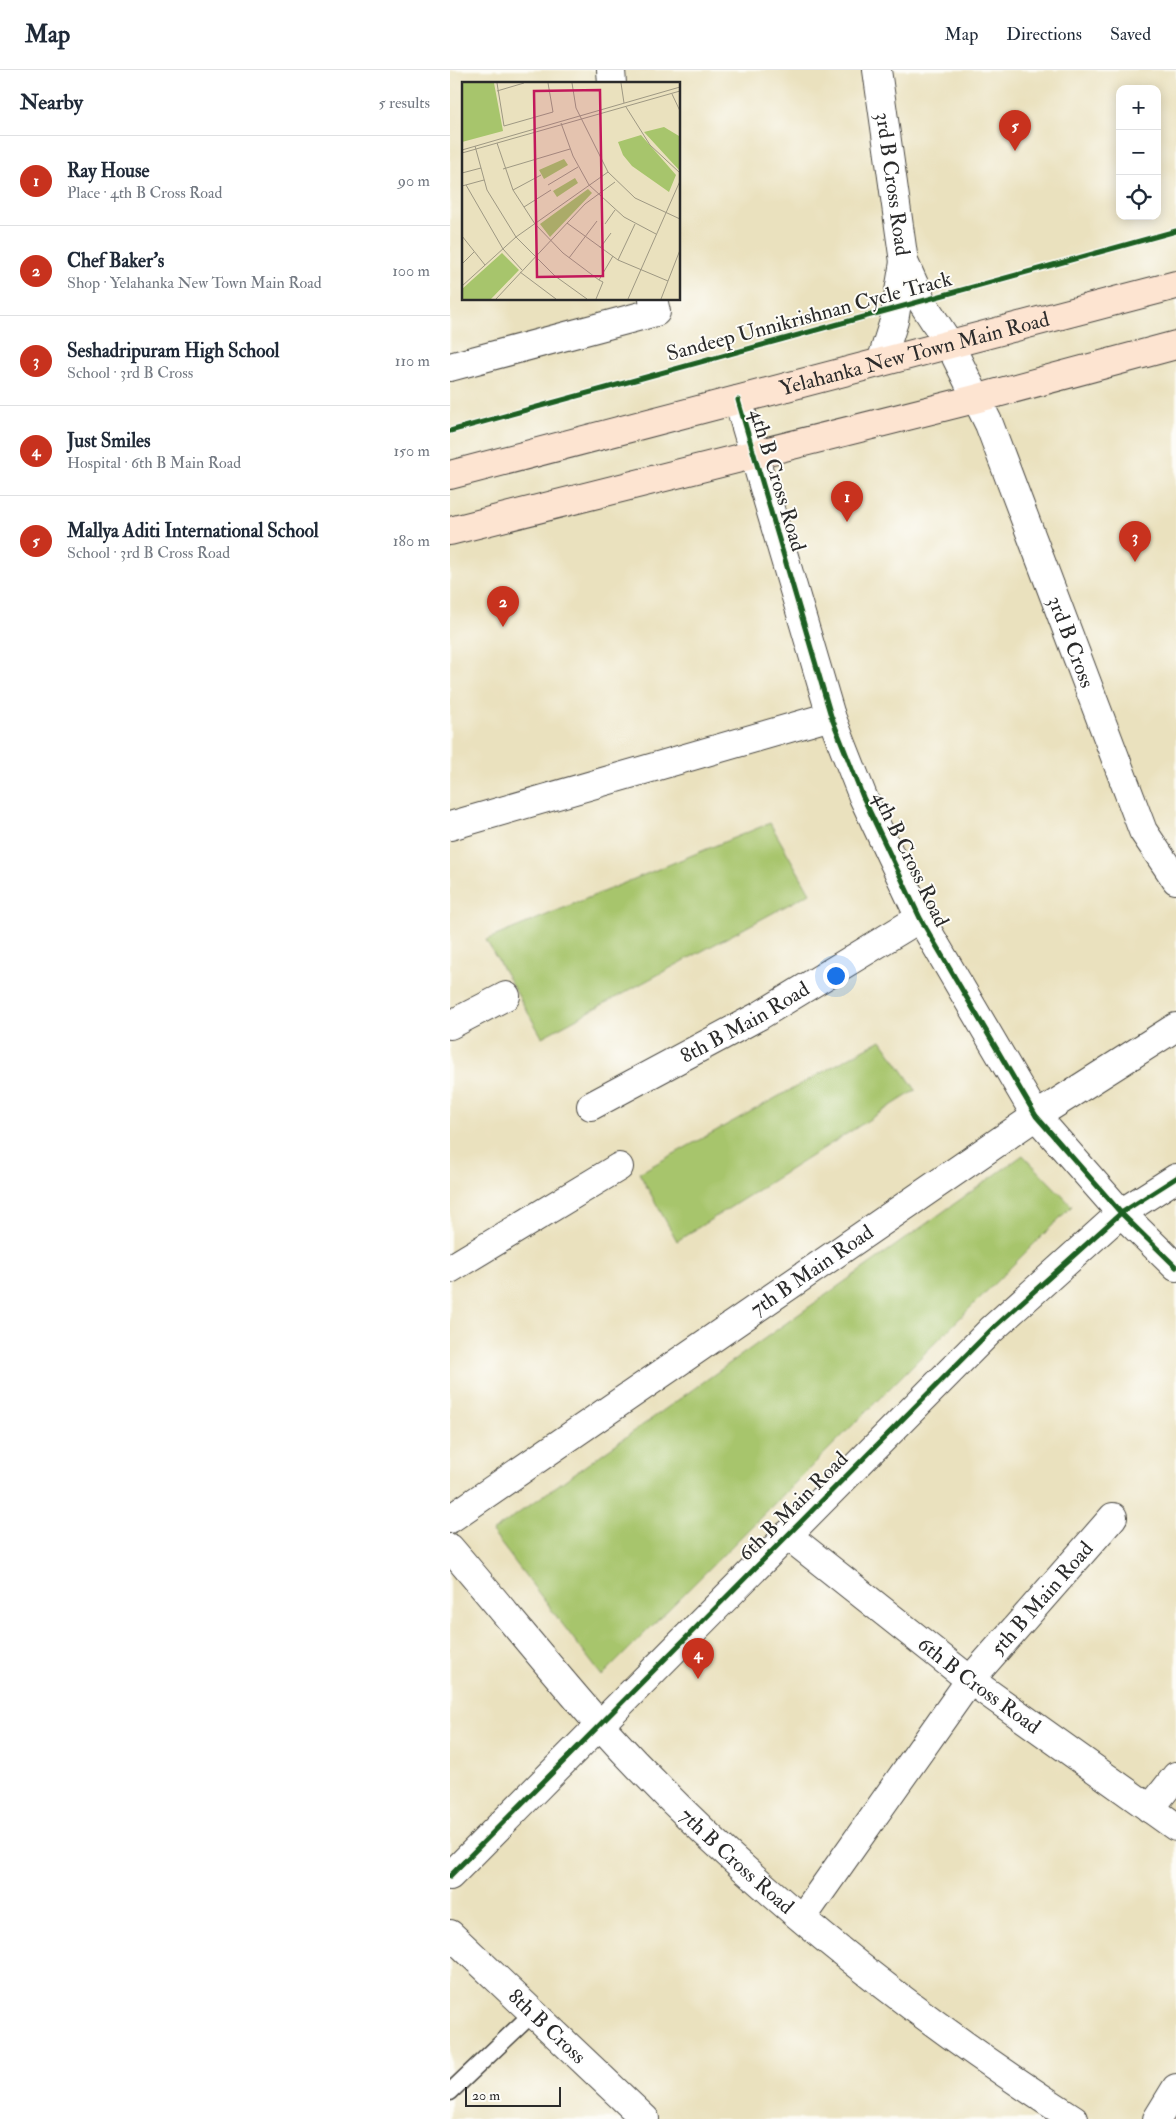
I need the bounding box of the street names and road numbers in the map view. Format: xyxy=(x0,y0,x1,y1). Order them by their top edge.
street label: 3rd B Cross Road xyxy=(869,111,916,258)
street label: Sandeep Unnikrishnan Cycle Track xyxy=(664,265,955,368)
street label: Yelahanka New Town Main Road xyxy=(777,306,1053,402)
street label: 4th B Cross Road xyxy=(743,406,812,555)
street label: 3rd B Cross xyxy=(1041,592,1101,692)
street label: 4th B Cross Road xyxy=(866,787,955,932)
street label: 8th B Main Road xyxy=(676,975,815,1070)
street label: 7th B Main Road xyxy=(745,1218,879,1322)
street label: 6th B Main Road xyxy=(733,1445,854,1567)
street label: 5th B Main Road xyxy=(985,1535,1100,1661)
street label: 6th B Cross Road xyxy=(912,1631,1046,1741)
street label: 7th B Cross Road xyxy=(673,1802,800,1921)
street label: 8th B Cross xyxy=(502,1983,592,2070)

